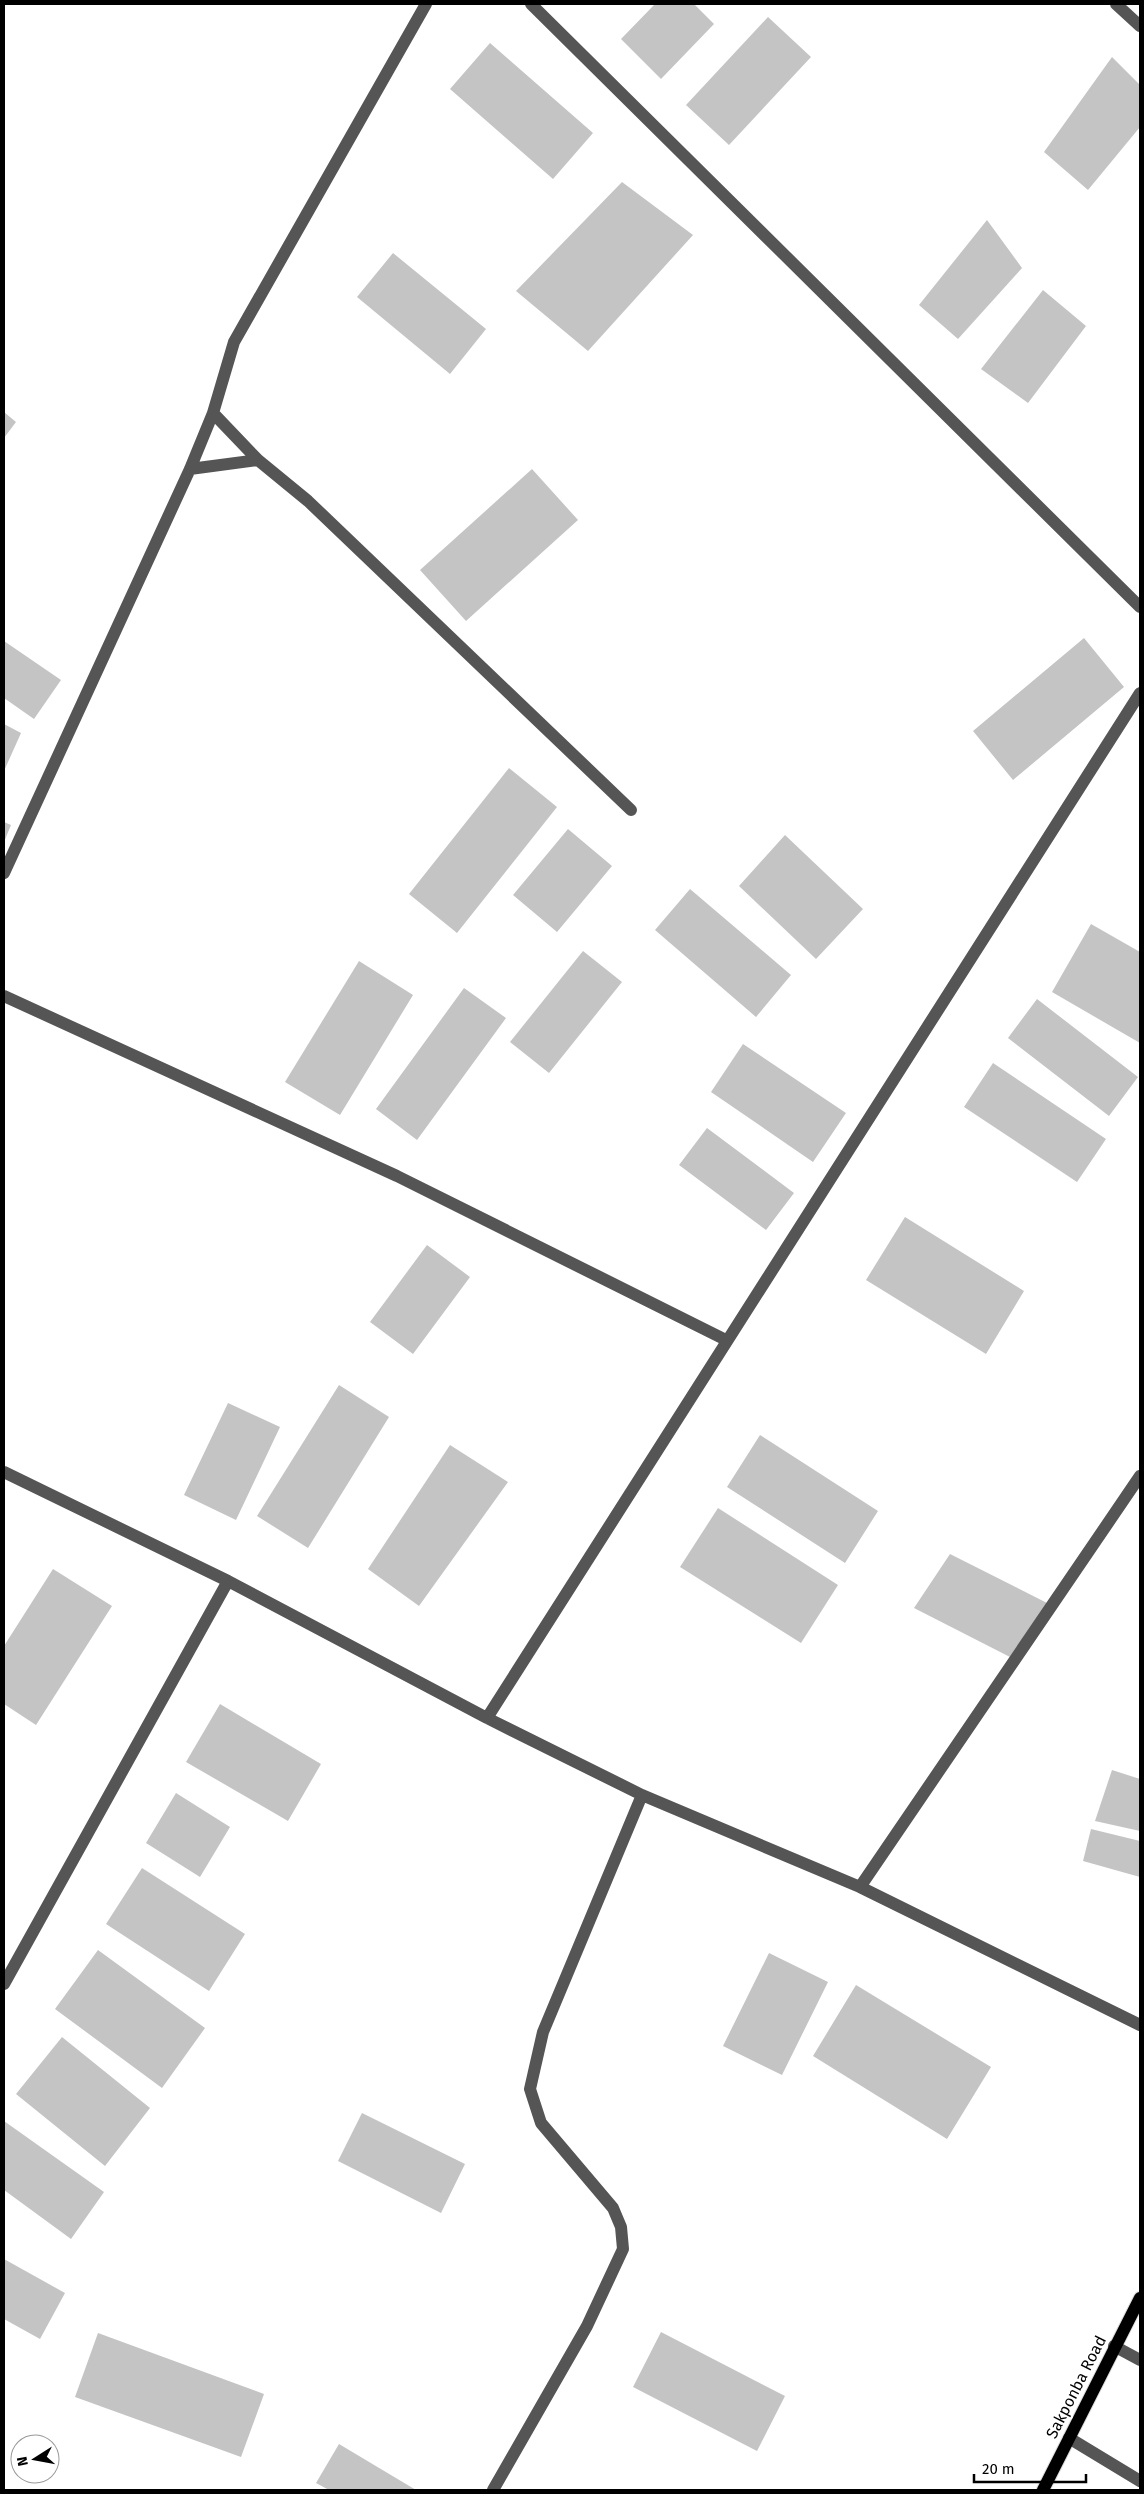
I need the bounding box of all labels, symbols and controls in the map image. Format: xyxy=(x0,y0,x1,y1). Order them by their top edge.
street label: Sakponba Road xyxy=(1042,2332,1110,2442)
north arrow xyxy=(10,2434,60,2484)
scale bar xyxy=(974,2452,1086,2484)
text: N xyxy=(13,2455,32,2468)
text: 20 m xyxy=(982,2460,1015,2478)

